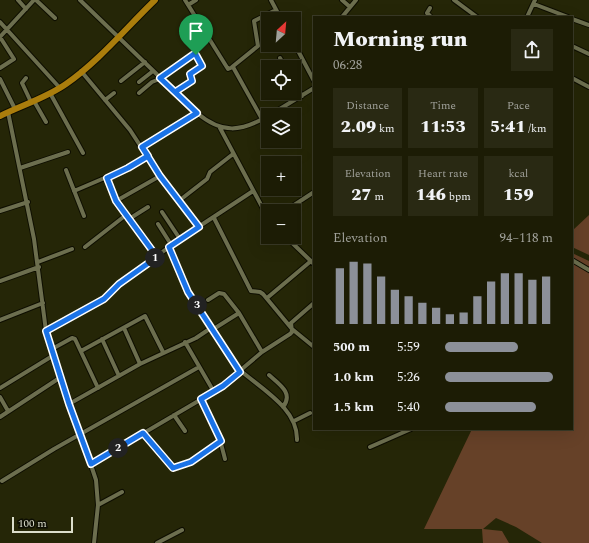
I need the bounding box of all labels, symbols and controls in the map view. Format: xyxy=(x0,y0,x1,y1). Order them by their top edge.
north arrow xyxy=(261,12,301,52)
map controls xyxy=(261,12,301,244)
pin xyxy=(179,14,213,55)
icon: arrive xyxy=(185,20,207,42)
text: Morning run xyxy=(333,23,468,56)
button: share xyxy=(511,29,553,71)
text: 06:28 xyxy=(333,55,362,75)
button: locate xyxy=(261,60,301,100)
text: Distance xyxy=(346,97,389,114)
text: Time xyxy=(430,97,456,114)
text: Pace xyxy=(507,97,530,114)
button: layers xyxy=(261,108,301,148)
text: 2.09 xyxy=(341,114,376,140)
text: 11:53 xyxy=(420,114,466,140)
text: 5:41 xyxy=(490,114,525,140)
text: km xyxy=(376,120,395,137)
text: /km xyxy=(525,120,547,137)
button: + xyxy=(261,156,301,196)
text: Elevation xyxy=(345,165,391,182)
text: Heart rate xyxy=(418,165,468,182)
text: kcal xyxy=(508,165,528,182)
text: 27 xyxy=(351,182,372,208)
text: 146 xyxy=(415,182,446,208)
text: 159 xyxy=(503,182,534,208)
text: m xyxy=(372,188,384,205)
text: bpm xyxy=(446,188,471,205)
button: − xyxy=(261,204,301,244)
text: Elevation xyxy=(333,228,387,248)
text: 94–118 m xyxy=(500,228,553,248)
pin: 1 xyxy=(145,248,165,268)
text: 1 xyxy=(152,249,158,266)
pin: 3 xyxy=(187,295,207,315)
text: 3 xyxy=(194,296,200,313)
text: 500 m xyxy=(333,337,370,357)
text: 5:59 xyxy=(397,337,420,357)
text: 1.0 km xyxy=(333,367,374,387)
text: 5:26 xyxy=(397,367,420,387)
text: 1.5 km xyxy=(333,397,374,417)
text: 5:40 xyxy=(397,397,420,417)
pin: 2 xyxy=(108,438,128,458)
text: 2 xyxy=(115,439,121,456)
scale bar xyxy=(12,515,73,534)
text: 100 m xyxy=(18,515,47,532)

